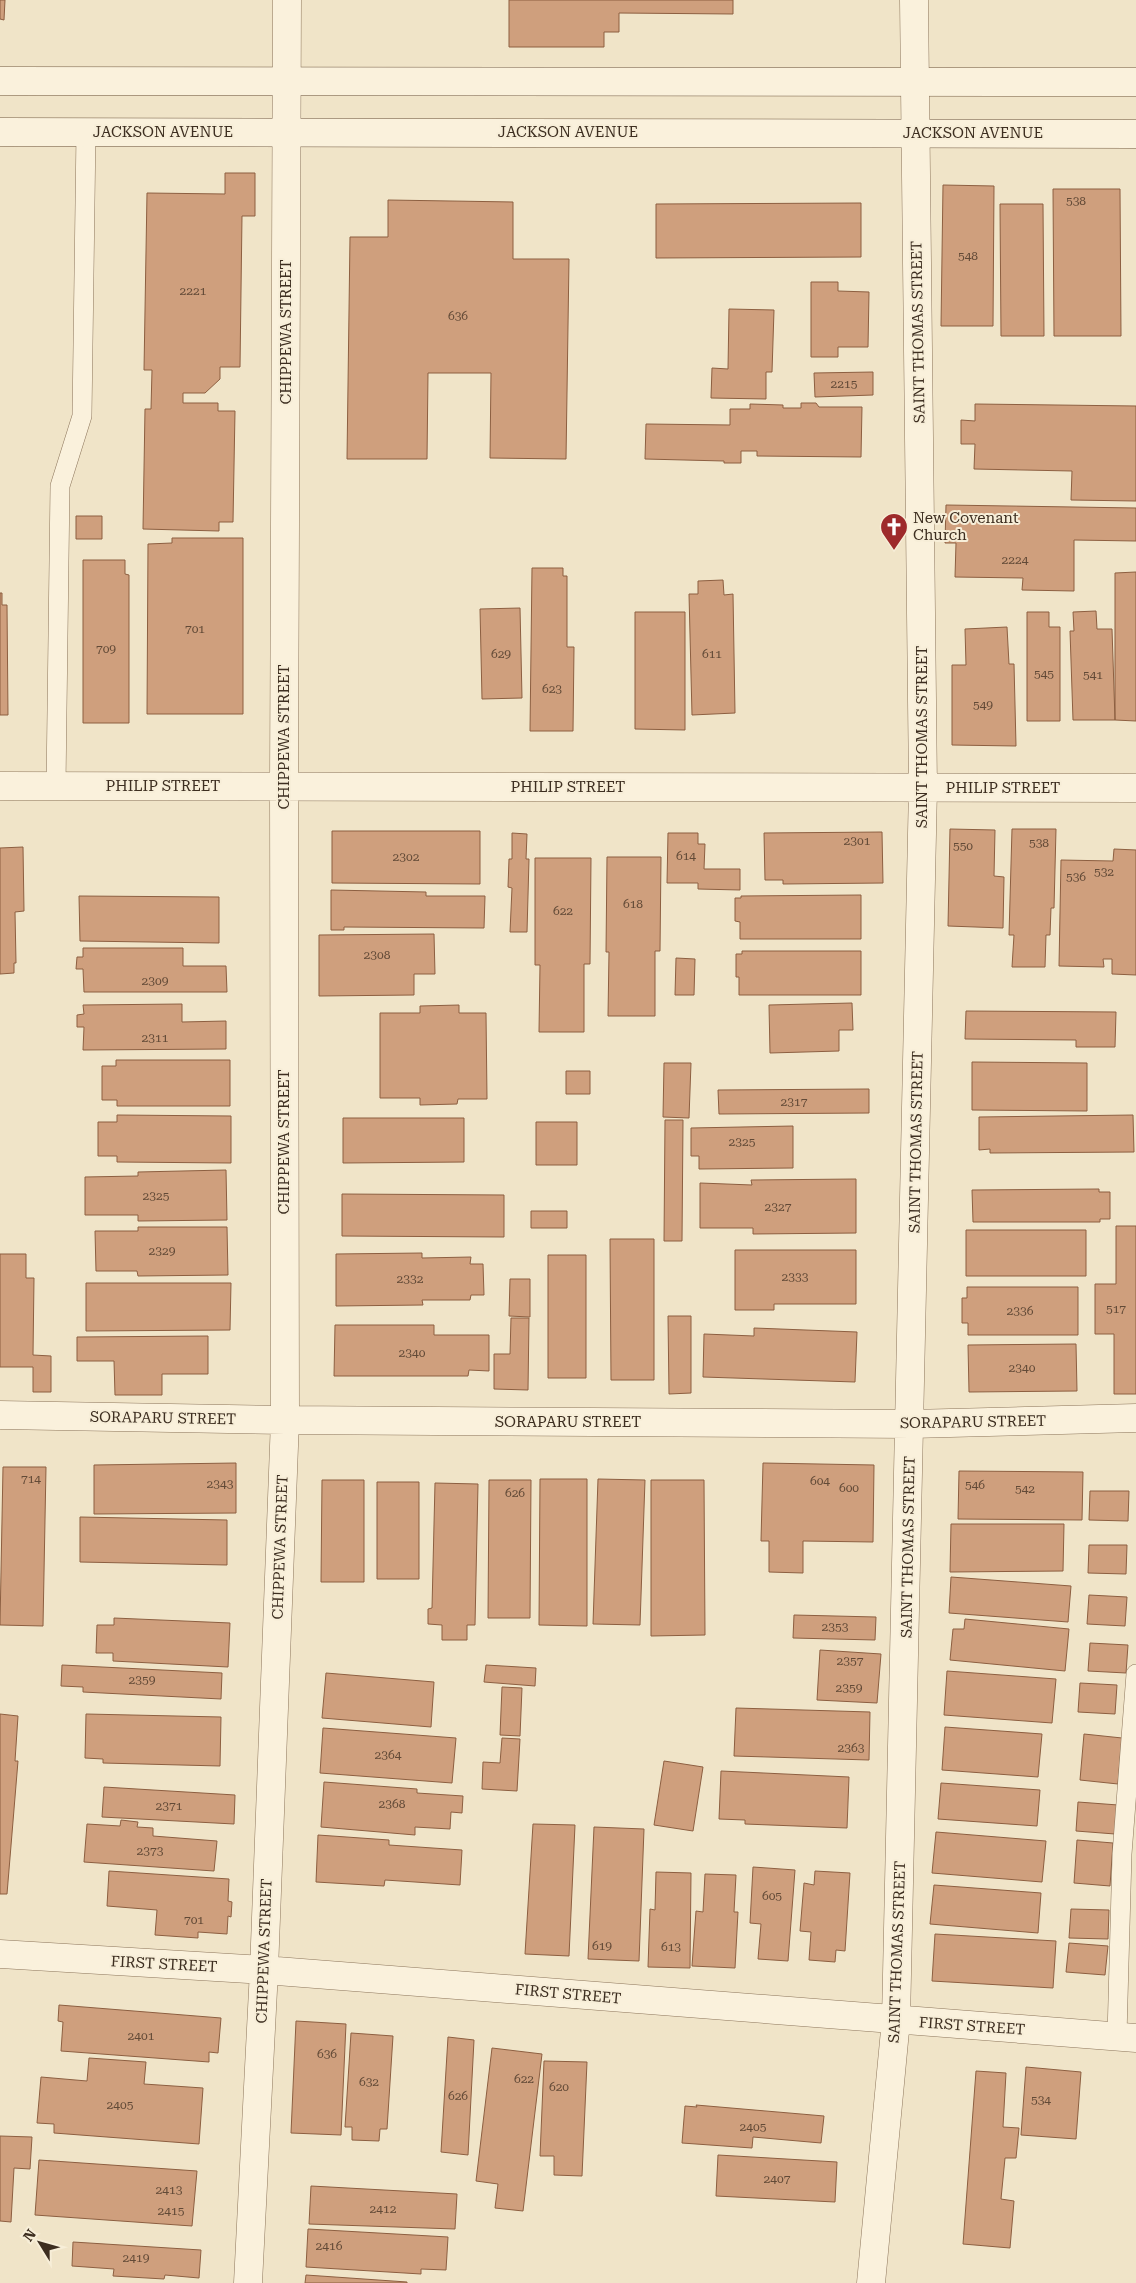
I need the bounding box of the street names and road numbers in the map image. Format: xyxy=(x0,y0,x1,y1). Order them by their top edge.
street label: JACKSON AVENUE xyxy=(93,123,233,141)
street label: JACKSON AVENUE xyxy=(498,123,638,141)
street label: JACKSON AVENUE xyxy=(903,124,1043,142)
street label: SAINT THOMAS STREET xyxy=(907,241,929,423)
street label: CHIPPEWA STREET xyxy=(277,259,295,405)
street label: SAINT THOMAS STREET xyxy=(913,646,931,828)
street label: CHIPPEWA STREET xyxy=(275,664,293,810)
street label: PHILIP STREET xyxy=(106,777,220,795)
street label: PHILIP STREET xyxy=(511,778,625,796)
street label: PHILIP STREET xyxy=(946,779,1060,797)
street label: SAINT THOMAS STREET xyxy=(905,1051,927,1233)
street label: CHIPPEWA STREET xyxy=(275,1069,293,1215)
street label: SORAPARU STREET xyxy=(90,1408,236,1428)
street label: SORAPARU STREET xyxy=(900,1412,1046,1432)
street label: SORAPARU STREET xyxy=(495,1413,641,1431)
street label: SAINT THOMAS STREET xyxy=(897,1456,919,1638)
street label: CHIPPEWA STREET xyxy=(268,1474,292,1620)
street label: SAINT THOMAS STREET xyxy=(885,1860,909,2044)
street label: CHIPPEWA STREET xyxy=(252,1878,276,2024)
street label: FIRST STREET xyxy=(110,1952,218,1976)
street label: FIRST STREET xyxy=(514,1980,622,2008)
street label: FIRST STREET xyxy=(918,2013,1026,2039)

